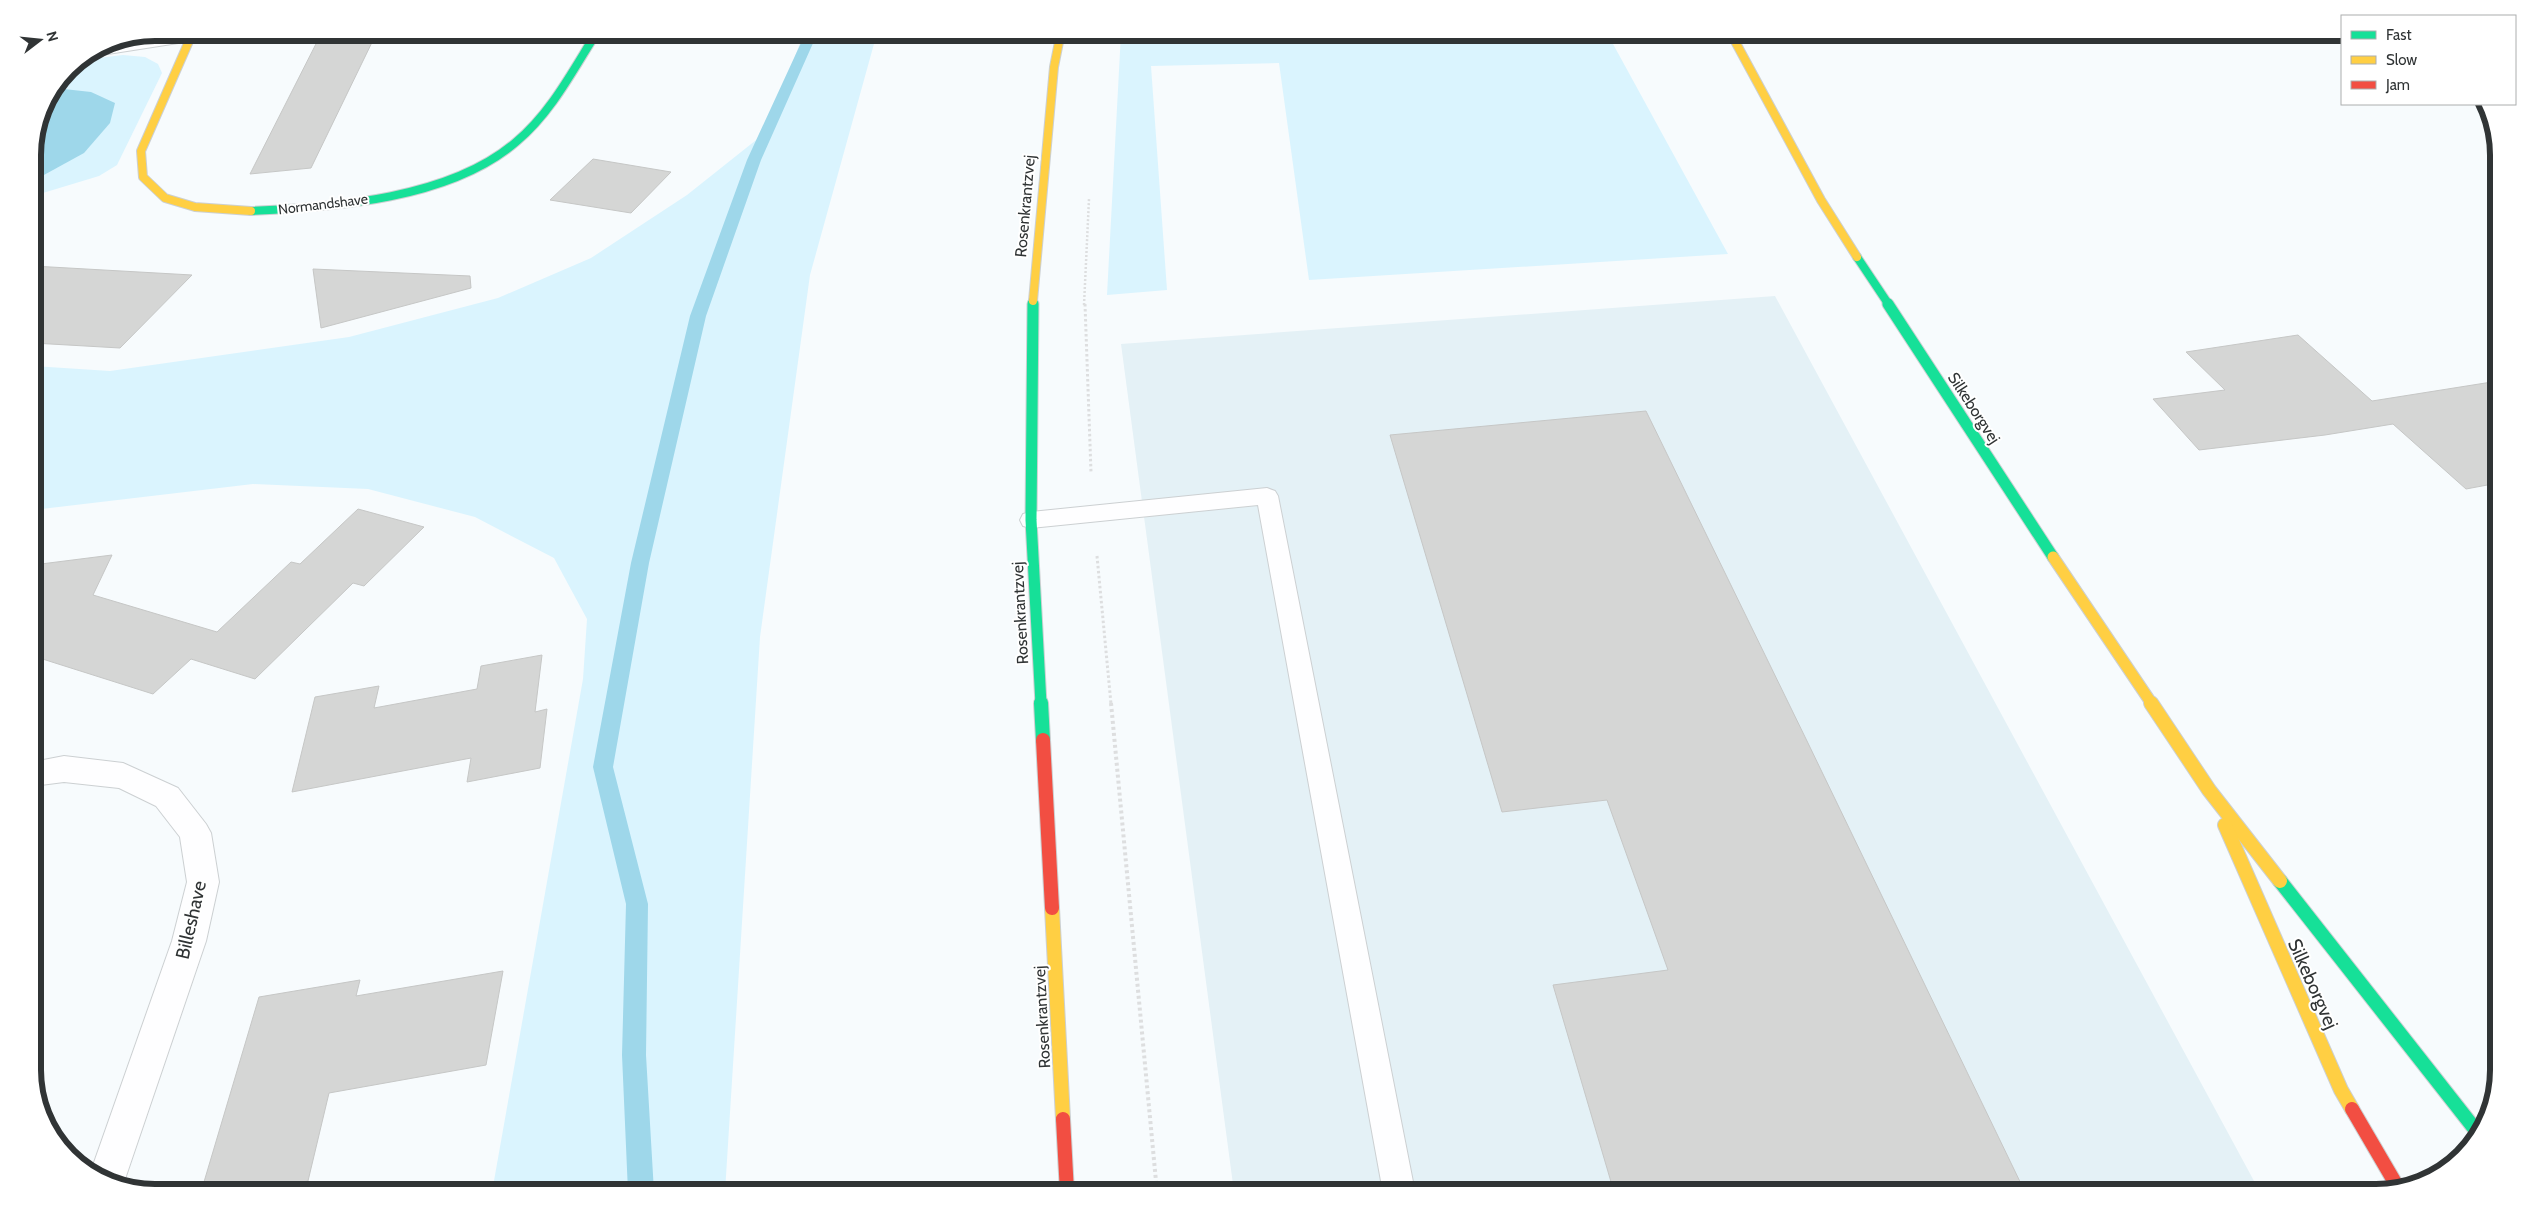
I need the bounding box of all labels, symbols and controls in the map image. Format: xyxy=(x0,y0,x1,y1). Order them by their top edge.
north arrow xyxy=(15,15,65,65)
legend xyxy=(2341,15,2516,105)
text: Fast xyxy=(2386,26,2411,44)
text: N xyxy=(42,29,63,44)
text: Slow xyxy=(2386,51,2417,69)
text: Jam xyxy=(2385,76,2410,94)
street label: Rosenkrantzvej xyxy=(1011,154,1039,258)
street label: Normandshave xyxy=(277,190,369,218)
street label: Silkeborgvej xyxy=(1944,369,2004,447)
street label: Rosenkrantzvej xyxy=(1008,561,1032,665)
street label: Billeshave xyxy=(171,878,211,961)
street label: Silkeborgvej xyxy=(2283,935,2343,1033)
street label: Rosenkrantzvej xyxy=(1030,965,1054,1069)

